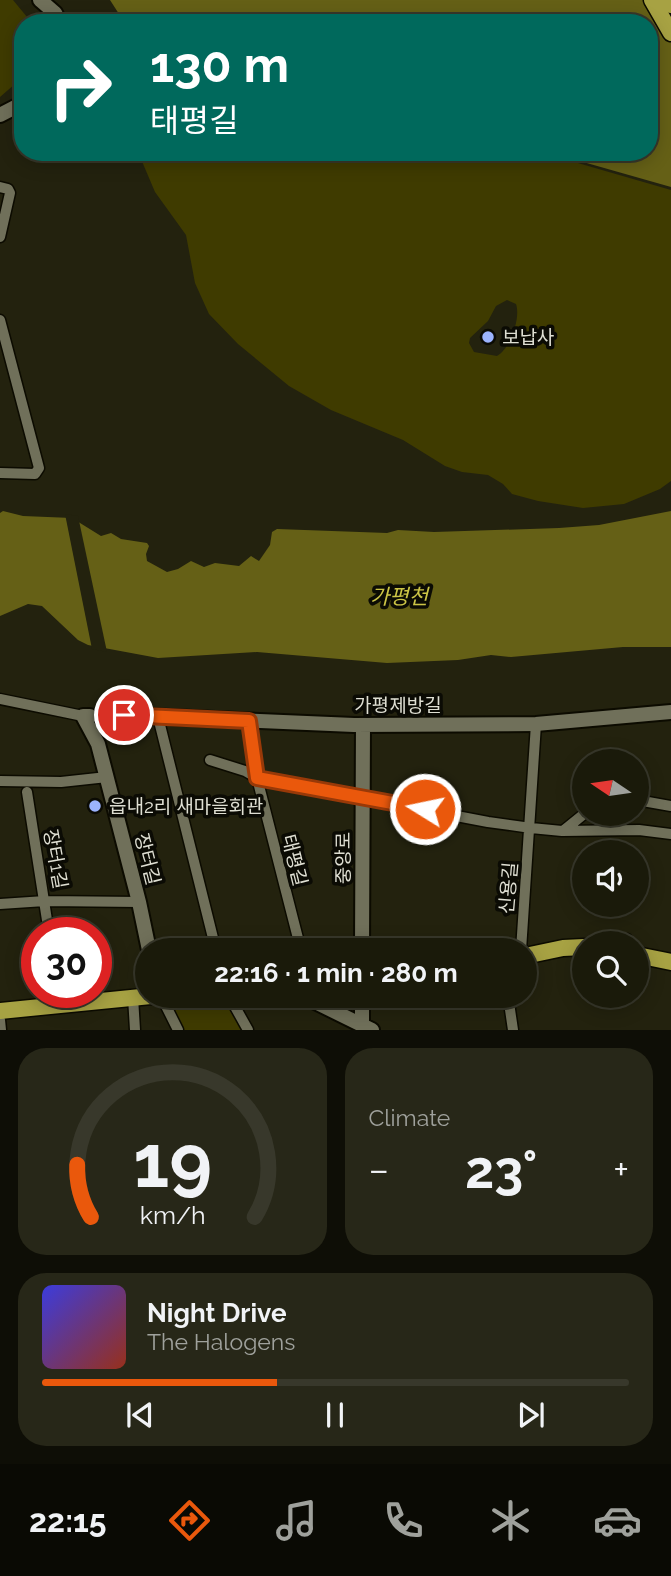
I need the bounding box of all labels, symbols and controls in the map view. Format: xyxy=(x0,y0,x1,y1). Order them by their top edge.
text: 130 m xyxy=(150,36,289,93)
icon: right xyxy=(35,42,126,133)
text: 태평길 xyxy=(150,102,238,139)
place label: 보납사 xyxy=(502,326,554,348)
marker: 보납사 xyxy=(480,329,496,345)
water label: 가평천 xyxy=(370,584,431,609)
pin xyxy=(94,685,154,745)
street label: 가평제방길 xyxy=(354,694,442,716)
icon: arrive xyxy=(105,696,143,734)
north arrow xyxy=(572,749,649,826)
map controls xyxy=(572,749,649,1008)
position arrow xyxy=(388,772,462,846)
place label: 읍내2리 새마을회관 xyxy=(109,795,264,817)
marker: 읍내2리 새마을회관 xyxy=(87,798,103,814)
street label: 장터1길 xyxy=(40,827,72,891)
street label: 장터길 xyxy=(131,831,165,887)
street label: 태평길 xyxy=(278,832,312,888)
street label: 중앙로 xyxy=(332,832,354,884)
button: sound xyxy=(572,840,649,917)
street label: 신용길 xyxy=(495,861,521,915)
speed limit sign: 30 xyxy=(21,917,112,1008)
button: search xyxy=(572,931,649,1008)
text: 22:16 · 1 min · 280 m xyxy=(214,958,458,988)
text: Climate xyxy=(369,1104,450,1131)
text: 19 xyxy=(133,1120,212,1205)
text: 23° xyxy=(465,1139,537,1200)
text: − xyxy=(369,1147,389,1192)
text: + xyxy=(613,1147,629,1192)
text: km/h xyxy=(139,1200,205,1230)
text: Night Drive xyxy=(147,1298,286,1328)
text: The Halogens xyxy=(147,1328,295,1355)
icon: previous xyxy=(121,1396,159,1434)
icon: pause xyxy=(316,1396,354,1434)
icon: next xyxy=(512,1396,550,1434)
icon: directions xyxy=(165,1496,214,1545)
icon: music xyxy=(272,1496,321,1545)
icon: phone xyxy=(379,1496,428,1545)
icon: climate xyxy=(486,1496,535,1545)
icon: car xyxy=(593,1496,642,1545)
text: 22:15 xyxy=(29,1502,107,1539)

